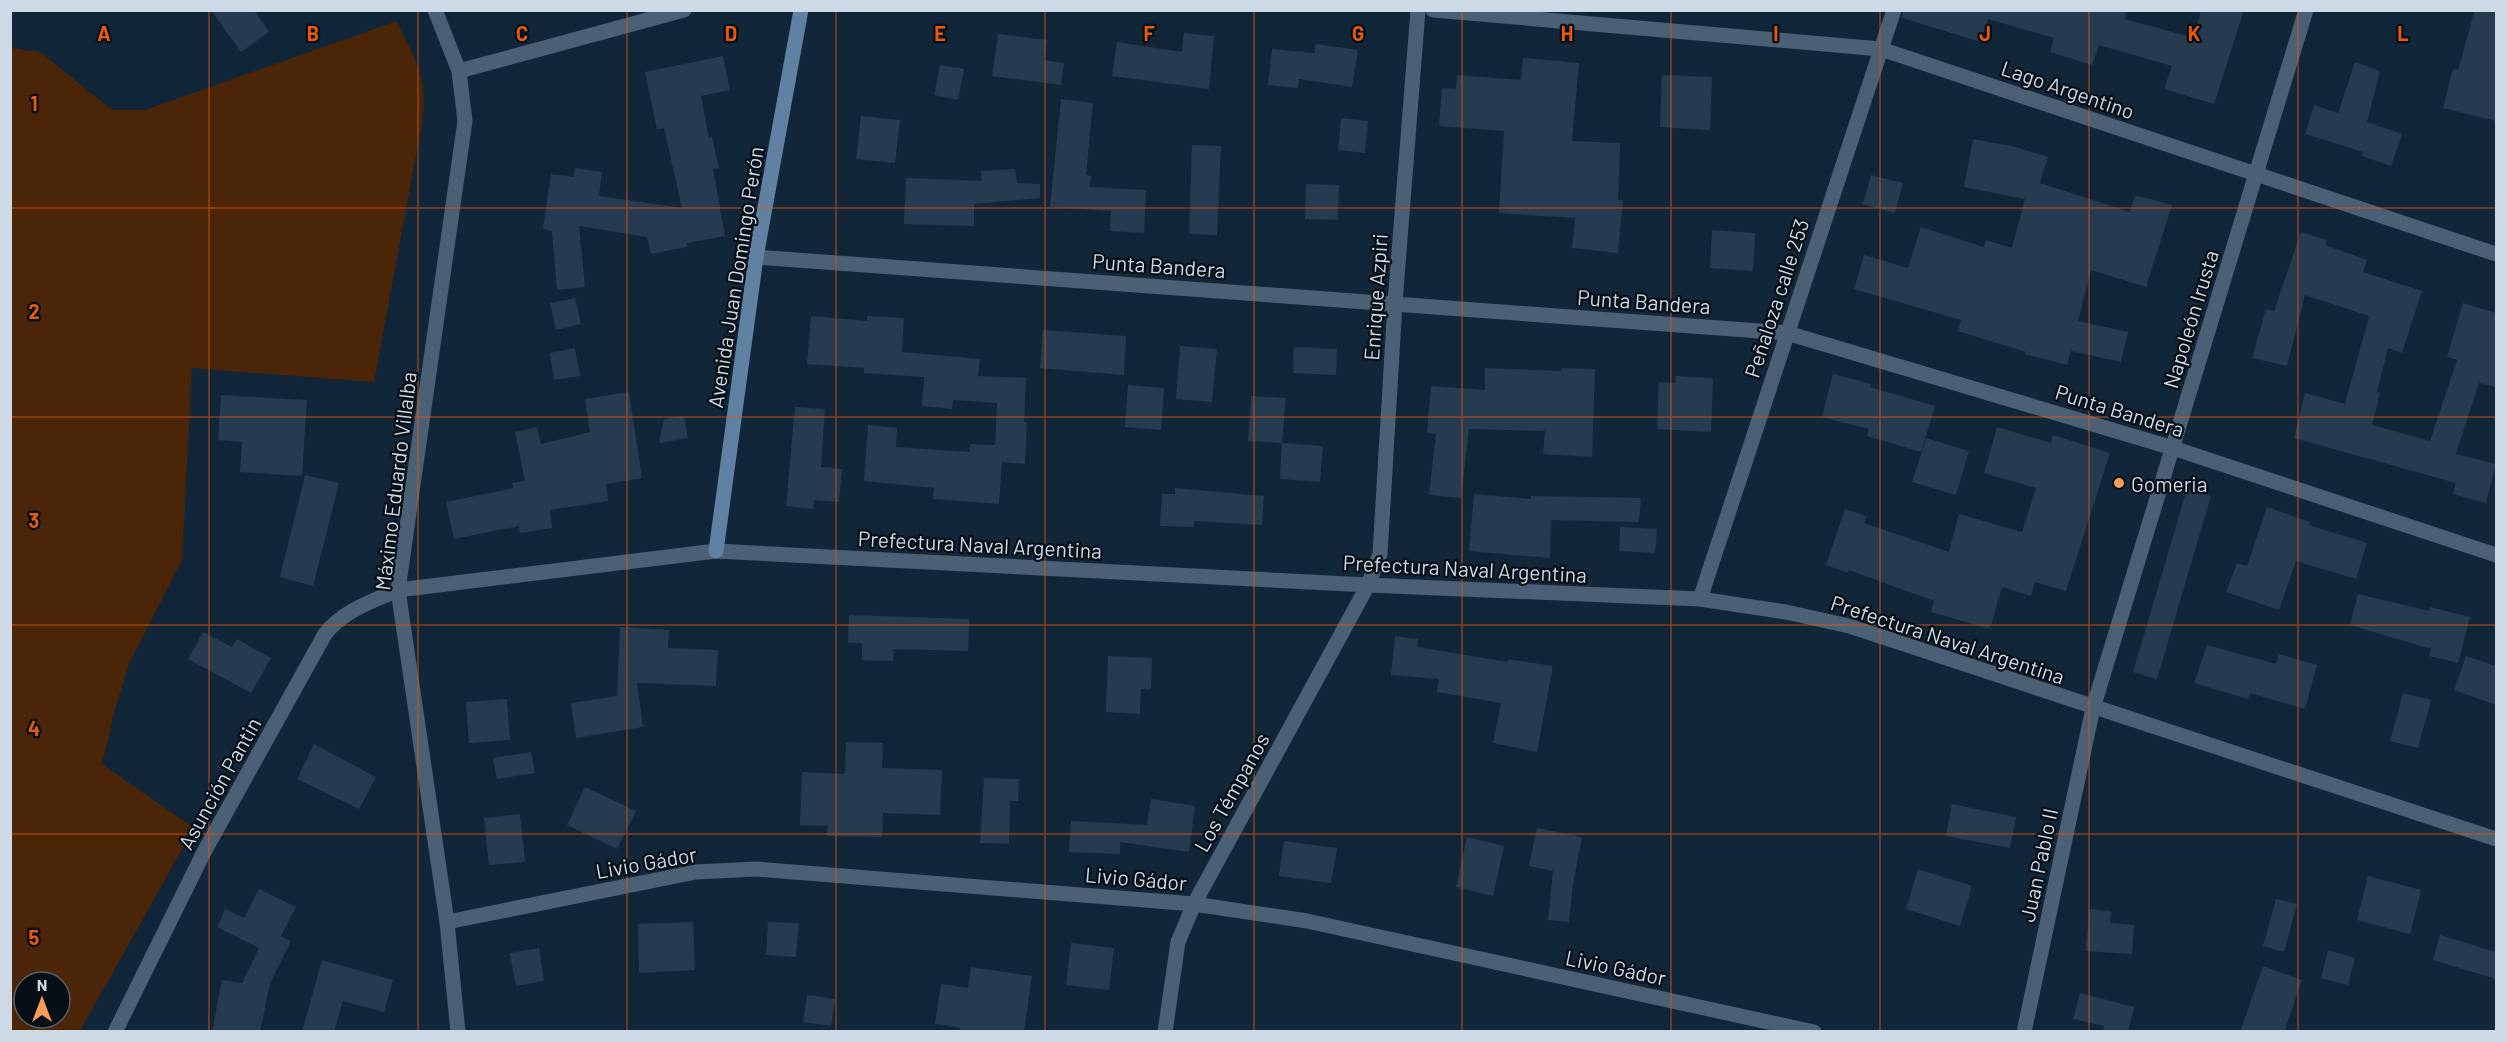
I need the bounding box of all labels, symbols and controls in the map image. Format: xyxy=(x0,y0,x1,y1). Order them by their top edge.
text: A xyxy=(97,21,111,45)
text: B xyxy=(307,21,319,45)
text: C xyxy=(516,21,528,45)
text: D xyxy=(725,21,737,45)
text: E xyxy=(934,21,946,45)
text: F xyxy=(1143,21,1155,45)
text: G xyxy=(1352,21,1364,45)
text: H xyxy=(1561,21,1573,45)
text: I xyxy=(1773,21,1779,45)
text: J xyxy=(1979,21,1991,45)
text: K xyxy=(2188,21,2201,45)
text: L xyxy=(2397,21,2409,45)
street label: Lago Argentino xyxy=(1998,55,2138,123)
text: 1 xyxy=(30,91,38,115)
street label: Avenida Juan Domingo Perón xyxy=(702,144,768,410)
street label: Peñaloza calle 253 xyxy=(1739,215,1813,381)
street label: Enrique Azpiri xyxy=(1358,233,1392,361)
street label: Napoleón Irusta xyxy=(2157,247,2223,391)
street label: Punta Bandera xyxy=(1092,248,1226,282)
street label: Punta Bandera xyxy=(1577,284,1711,318)
text: 2 xyxy=(28,299,40,323)
street label: Máximo Eduardo Villalba xyxy=(369,370,421,592)
street label: Punta Bandera xyxy=(2052,379,2188,441)
place label: Gomeria xyxy=(2131,471,2207,496)
marker: Gomeria xyxy=(2112,476,2126,490)
text: 3 xyxy=(29,508,39,532)
street label: Prefectura Naval Argentina xyxy=(857,525,1103,563)
street label: Prefectura Naval Argentina xyxy=(1342,549,1588,587)
street label: Prefectura Naval Argentina xyxy=(1828,589,2068,689)
street label: Asunción Pantin xyxy=(172,713,266,853)
text: 4 xyxy=(28,716,40,740)
street label: Los Témpanos xyxy=(1188,728,1274,856)
street label: Juan Pablo II xyxy=(2014,806,2062,924)
street label: Livio Gádor xyxy=(594,841,699,883)
street label: Livio Gádor xyxy=(1084,861,1188,895)
text: 5 xyxy=(29,925,40,949)
street label: Livio Gádor xyxy=(1563,944,1669,990)
north arrow xyxy=(12,970,72,1030)
text: N xyxy=(37,975,47,994)

